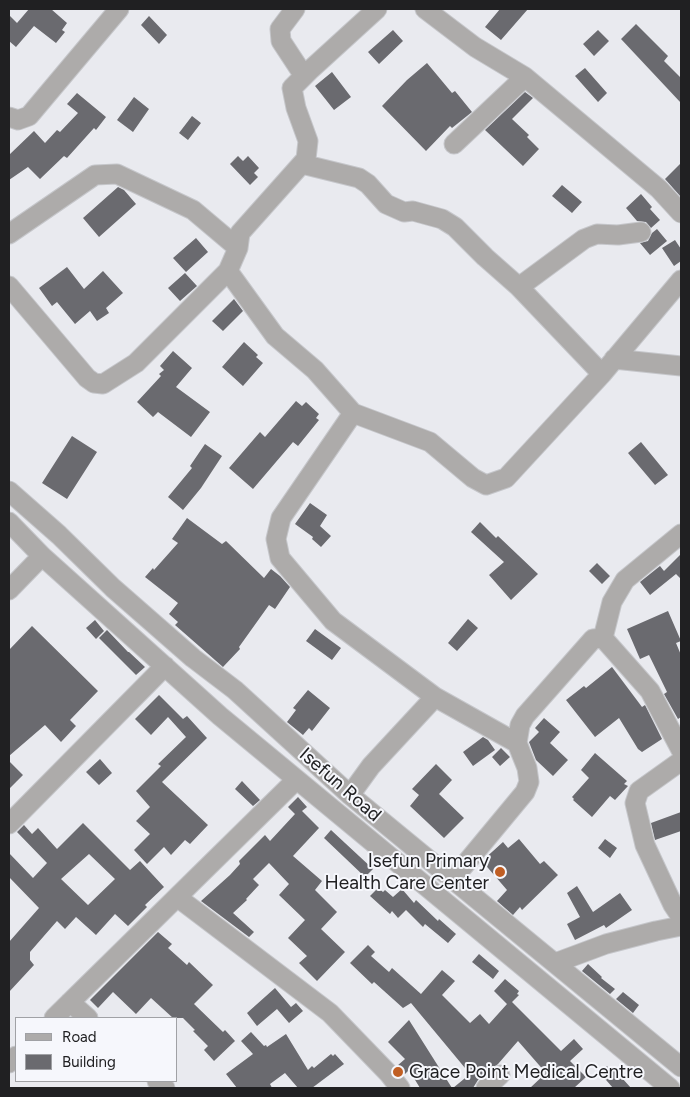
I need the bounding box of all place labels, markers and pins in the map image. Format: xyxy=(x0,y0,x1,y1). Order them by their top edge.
place label: Isefun Primary Health Care Center xyxy=(325,850,489,894)
marker: Isefun Primary Health Care Center xyxy=(493,865,507,879)
place label: Grace Point Medical Centre xyxy=(409,1061,643,1083)
marker: Grace Point Medical Centre xyxy=(391,1065,405,1079)

